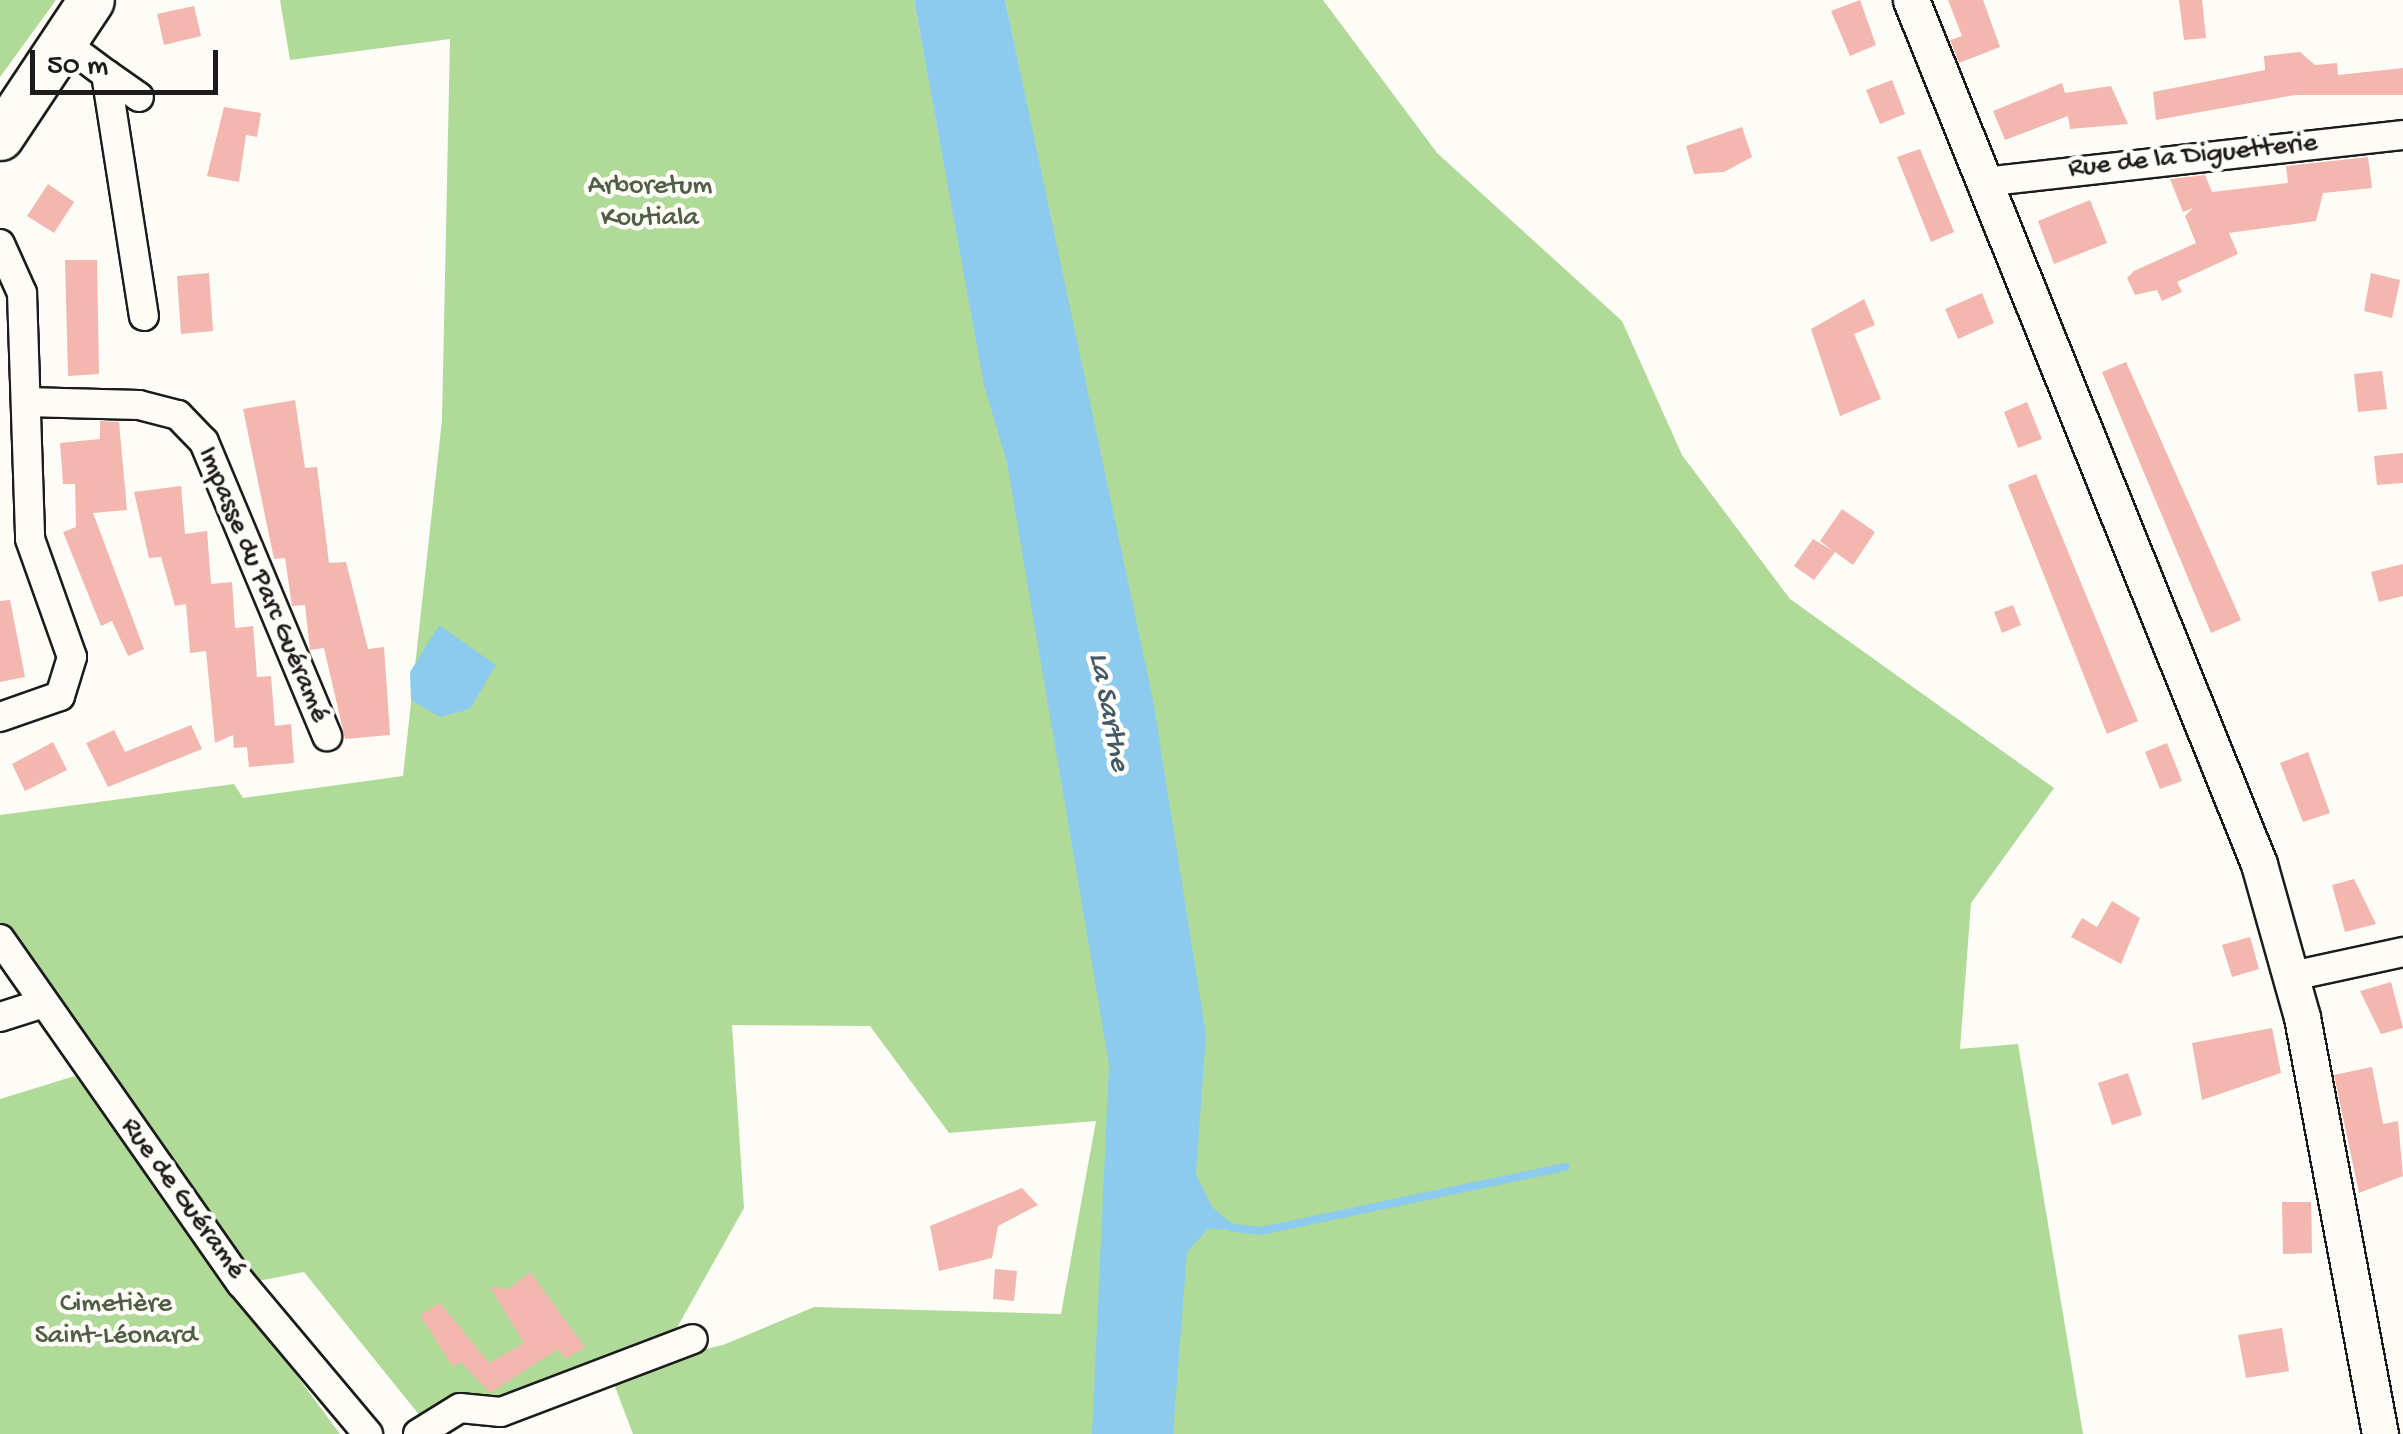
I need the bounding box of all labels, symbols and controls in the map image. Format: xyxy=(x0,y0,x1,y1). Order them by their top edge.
scale bar xyxy=(35,30,222,92)
text: 50 m xyxy=(47,50,108,85)
street label: Rue de la Diguetterie xyxy=(2067,127,2319,187)
park label: Arboretum Koutiala xyxy=(588,170,712,236)
street label: Impasse du Parc Guéramé xyxy=(189,442,335,728)
water label: La Sarthe xyxy=(1078,650,1136,774)
street label: Rue de Guéramé xyxy=(112,1112,252,1286)
park label: Cimetière Saint-Léonard xyxy=(35,1288,197,1354)

